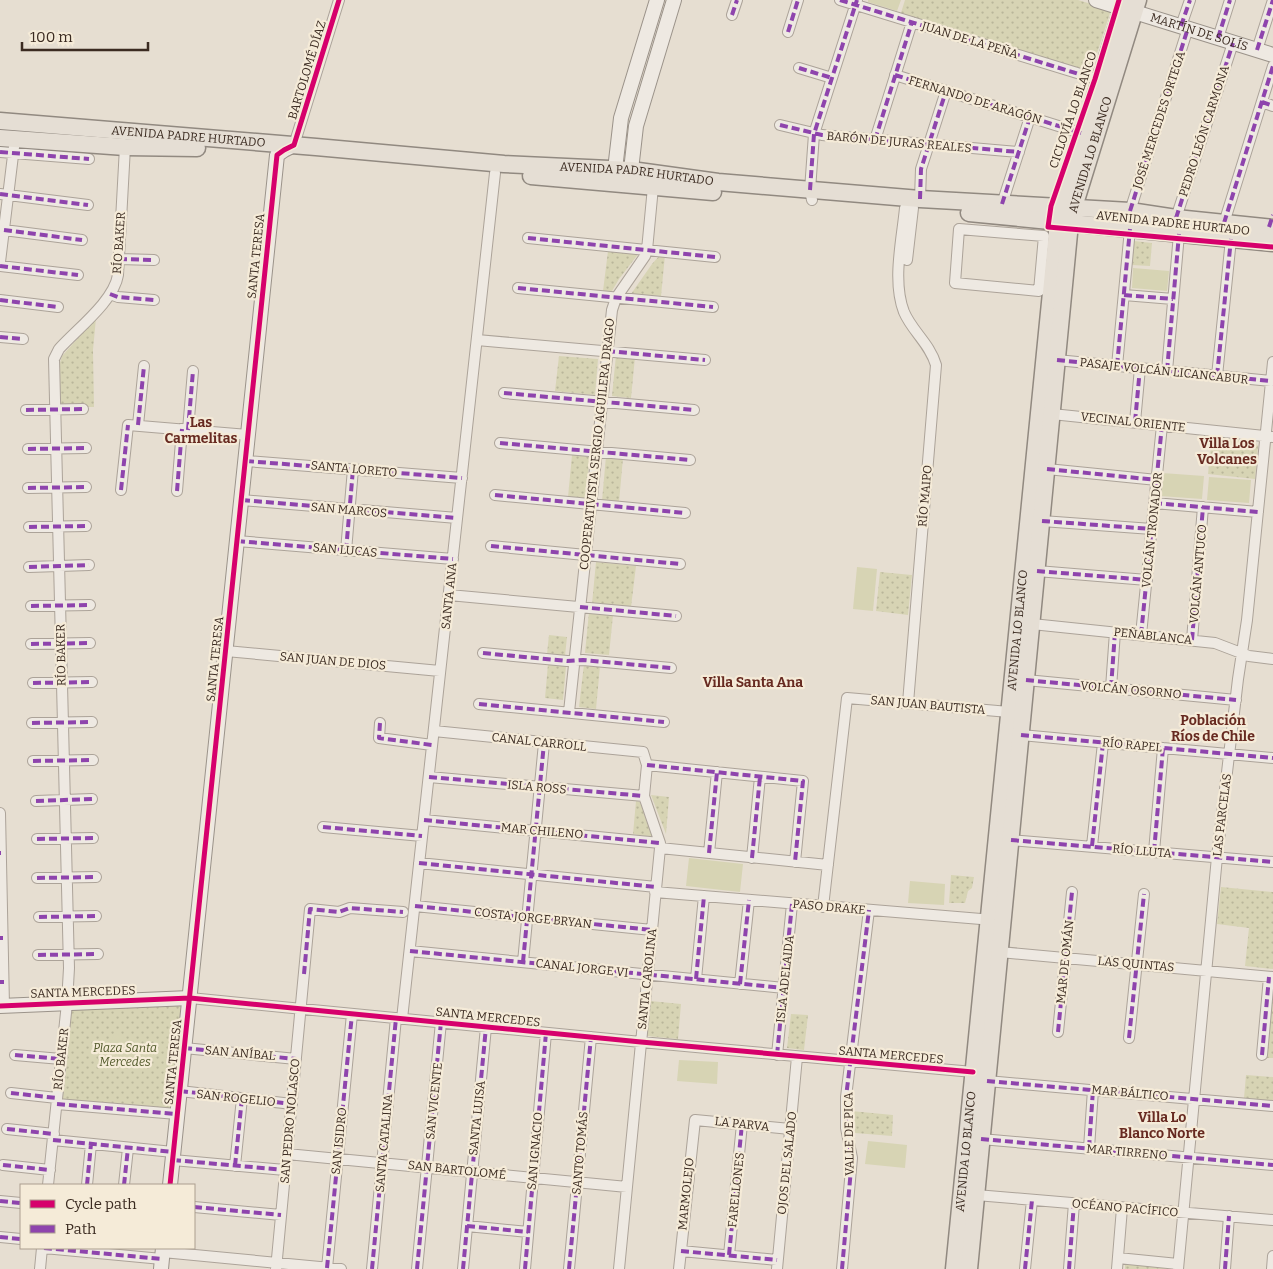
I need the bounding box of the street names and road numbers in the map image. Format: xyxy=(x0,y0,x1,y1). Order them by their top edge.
street label: MARTÍN DE SOLÍS xyxy=(1149,10,1250,54)
street label: JUAN DE LA PEÑA xyxy=(919,17,1021,61)
street label: BARTOLOMÉ DÍAZ xyxy=(284,19,329,121)
street label: CICLOVÍA LO BLANCO xyxy=(1046,49,1100,170)
street label: JOSÉ MERCEDES ORTEGA xyxy=(1129,49,1188,192)
street label: PEDRO LEÓN CARMONA xyxy=(1175,63,1232,198)
street label: FERNANDO DE ARAGÓN xyxy=(907,72,1044,127)
street label: AVENIDA LO BLANCO xyxy=(1066,95,1115,215)
street label: AVENIDA PADRE HURTADO xyxy=(111,123,266,150)
street label: BARÓN DE JURAS REALES xyxy=(826,128,972,155)
street label: AVENIDA PADRE HURTADO xyxy=(559,160,715,188)
street label: AVENIDA PADRE HURTADO xyxy=(1095,208,1251,238)
street label: RÍO BAKER xyxy=(109,211,128,275)
street label: SANTA TERESA xyxy=(245,212,268,299)
street label: COOPERATIVISTA SERGIO AGUILERA DRAGO xyxy=(577,317,617,571)
street label: PASAJE VOLCÁN LICANCABUR xyxy=(1079,354,1249,387)
street label: VECINAL ORIENTE xyxy=(1080,410,1186,434)
street label: SANTA LORETO xyxy=(310,458,398,480)
street label: RÍO MAIPO xyxy=(914,464,935,528)
street label: VOLCÁN TRONADOR xyxy=(1138,471,1165,589)
street label: SAN MARCOS xyxy=(310,500,388,520)
street label: VOLCÁN ANTUCO xyxy=(1186,523,1209,624)
street label: SAN LUCAS xyxy=(312,540,378,560)
street label: SANTA ANA xyxy=(439,562,460,630)
street label: AVENIDA LO BLANCO xyxy=(1004,569,1030,691)
street label: SANTA TERESA xyxy=(204,615,227,702)
street label: RÍO BAKER xyxy=(52,624,69,686)
street label: PEÑABLANCA xyxy=(1113,624,1194,647)
street label: SAN JUAN DE DIOS xyxy=(279,649,387,673)
street label: VOLCÁN OSORNO xyxy=(1080,678,1182,701)
street label: SAN JUAN BAUTISTA xyxy=(870,693,987,717)
street label: CANAL CARROLL xyxy=(491,730,587,754)
street label: RÍO RAPEL xyxy=(1101,734,1163,755)
street label: LAS PARCELAS xyxy=(1210,773,1234,857)
street label: ISLA ROSS xyxy=(507,777,567,797)
street label: MAR CHILENO xyxy=(500,820,584,842)
street label: RÍO LLUTA xyxy=(1112,840,1173,861)
street label: PASO DRAKE xyxy=(792,897,866,917)
street label: COSTA JORGE BRYAN xyxy=(473,905,593,931)
street label: MAR DE OMÁN xyxy=(1053,919,1076,1005)
street label: SANTA CAROLINA xyxy=(635,927,659,1030)
street label: ISLA ADELAIDA xyxy=(773,934,797,1024)
street label: LAS QUINTAS xyxy=(1097,954,1175,974)
street label: CANAL JORGE VI xyxy=(535,956,629,980)
street label: SANTA MERCEDES xyxy=(30,983,136,1001)
street label: SANTA MERCEDES xyxy=(435,1005,541,1029)
street label: SANTA TERESA xyxy=(162,1018,185,1105)
street label: RÍO BAKER xyxy=(50,1027,71,1091)
street label: SAN ANÍBAL xyxy=(204,1042,276,1063)
street label: SANTA MERCEDES xyxy=(838,1043,944,1067)
street label: SAN PEDRO NOLASCO xyxy=(278,1058,302,1184)
street label: SAN VICENTE xyxy=(423,1062,445,1140)
street label: SANTA LUISA xyxy=(466,1079,488,1156)
street label: MAR BÁLTICO xyxy=(1091,1082,1169,1103)
street label: SAN ROGELIO xyxy=(196,1087,276,1109)
street label: AVENIDA LO BLANCO xyxy=(953,1090,979,1213)
street label: VALLE DE PICA xyxy=(841,1091,857,1176)
street label: SANTA CATALINA xyxy=(373,1093,395,1193)
street label: SAN ISIDRO xyxy=(329,1107,349,1175)
street label: SAN IGNACIO xyxy=(525,1111,545,1191)
street label: SANTO TOMÁS xyxy=(568,1111,591,1195)
street label: OJOS DEL SALADO xyxy=(775,1111,799,1215)
street label: LA PARVA xyxy=(714,1114,771,1134)
street label: MAR TIRRENO xyxy=(1086,1141,1168,1163)
street label: FARELLONES xyxy=(725,1152,747,1228)
street label: SAN BARTOLOMÉ xyxy=(407,1157,507,1182)
street label: MARMOLEJO xyxy=(675,1157,697,1231)
street label: OCÉANO PACÍFICO xyxy=(1071,1195,1179,1220)

